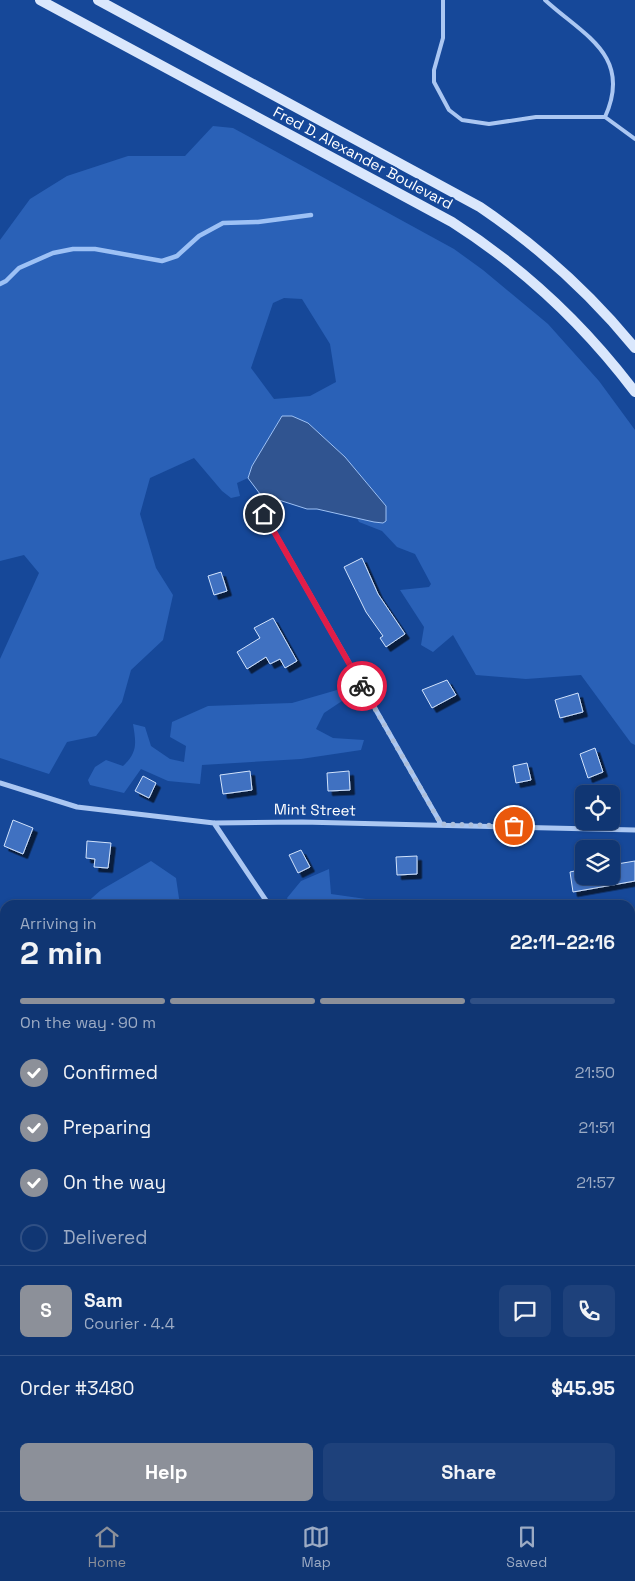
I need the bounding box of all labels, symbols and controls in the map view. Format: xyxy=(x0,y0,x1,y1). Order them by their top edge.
street label: Fred D. Alexander Boulevard xyxy=(270,102,456,213)
pin xyxy=(243,493,285,535)
icon: home xyxy=(250,500,278,528)
courier xyxy=(337,661,387,711)
icon: bike xyxy=(348,672,376,700)
map controls xyxy=(575,785,620,885)
button: locate xyxy=(575,785,620,830)
street label: Mint Street xyxy=(274,799,356,820)
pin xyxy=(493,805,535,847)
icon: bag xyxy=(500,812,528,840)
button: layers xyxy=(575,840,620,885)
text: Arriving in xyxy=(20,913,97,934)
text: 22:11–22:16 xyxy=(510,930,615,955)
text: 2 min xyxy=(20,933,103,973)
text: On the way · 90 m xyxy=(20,1012,156,1033)
icon: check xyxy=(20,1059,48,1087)
text: Confirmed xyxy=(63,1060,158,1085)
text: 21:50 xyxy=(575,1062,615,1083)
icon: check xyxy=(20,1114,48,1142)
text: Preparing xyxy=(63,1115,151,1140)
text: 21:51 xyxy=(579,1117,615,1138)
icon: check xyxy=(20,1169,48,1197)
text: On the way xyxy=(63,1170,166,1195)
text: 21:57 xyxy=(576,1172,615,1193)
text: Delivered xyxy=(63,1225,148,1250)
button: chat xyxy=(499,1285,551,1337)
button: phone xyxy=(563,1285,615,1337)
text: Sam xyxy=(84,1288,123,1313)
text: S xyxy=(40,1298,52,1323)
text: Courier · 4.4 xyxy=(84,1313,175,1334)
text: Order #3480 xyxy=(20,1376,134,1401)
text: $45.95 xyxy=(551,1376,615,1401)
button: Help xyxy=(20,1443,313,1501)
button: Share xyxy=(323,1443,615,1501)
tab: Home xyxy=(88,1523,126,1571)
tab: Map xyxy=(302,1523,331,1571)
tab: Saved xyxy=(506,1523,547,1571)

